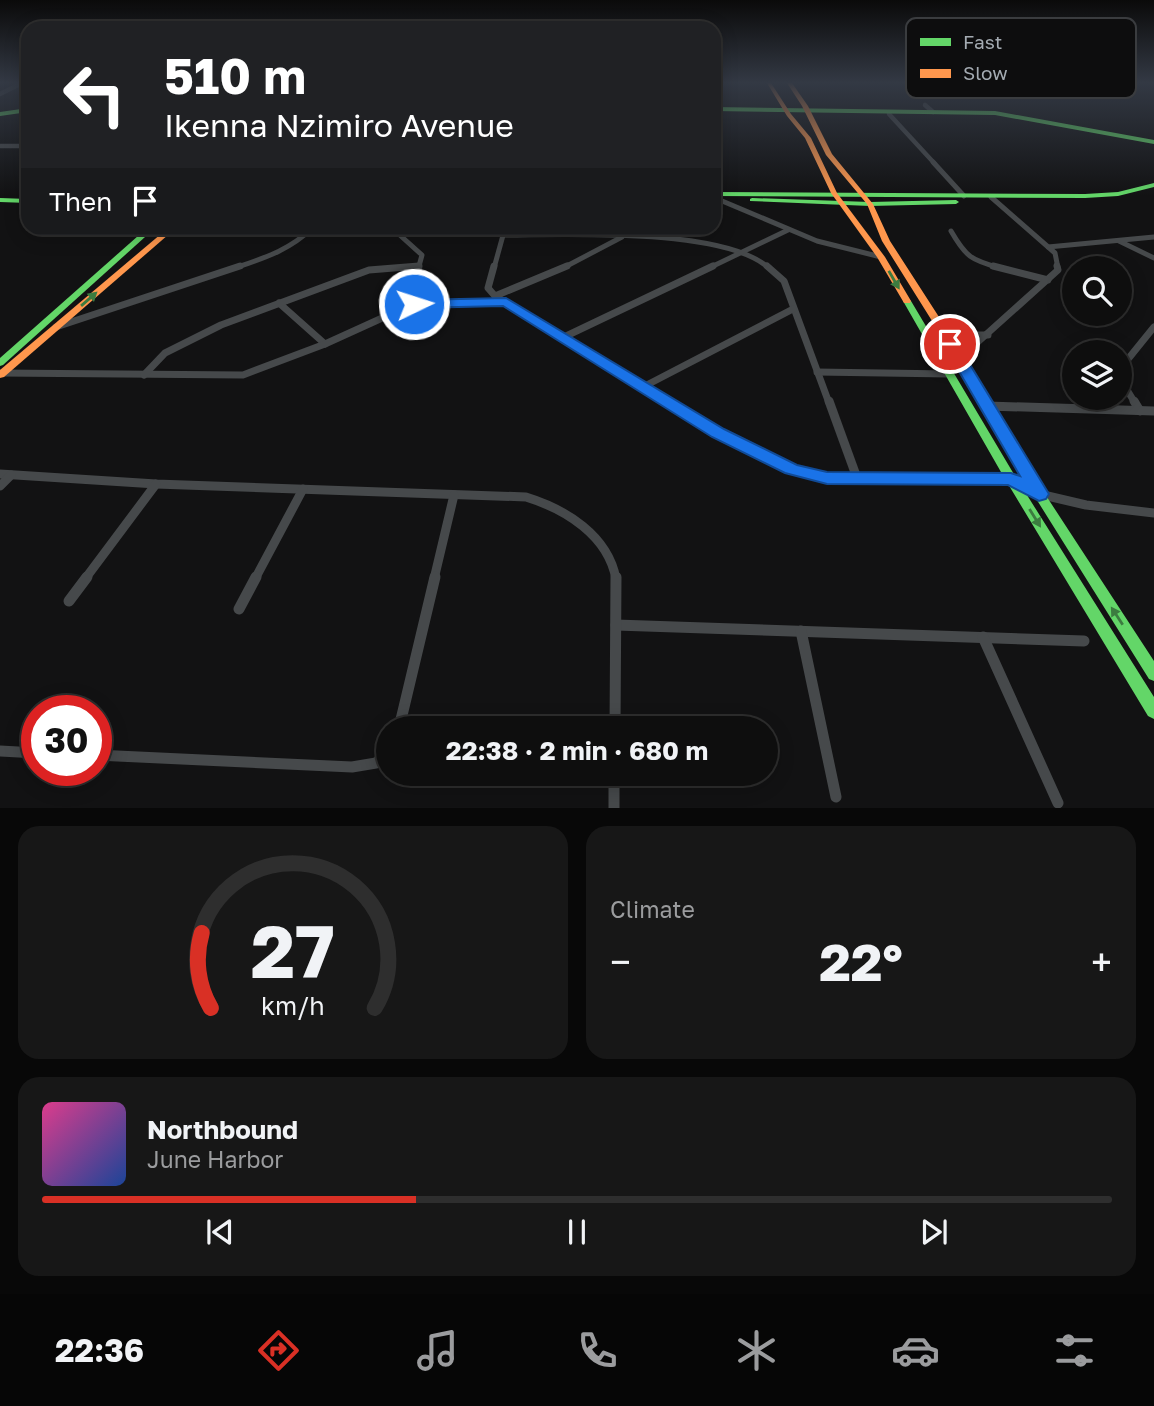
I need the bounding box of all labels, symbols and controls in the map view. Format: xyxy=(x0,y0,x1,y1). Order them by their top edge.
legend xyxy=(906,18,1136,98)
text: Fast xyxy=(963,30,1002,53)
text: 510 m xyxy=(164,46,306,105)
icon: left xyxy=(49,49,140,140)
text: Slow xyxy=(963,61,1008,84)
text: Ikenna Nzimiro Avenue xyxy=(164,106,514,144)
icon: arrive xyxy=(126,182,164,220)
text: Then xyxy=(49,186,112,217)
map controls xyxy=(1062,256,1132,410)
button: search xyxy=(1062,256,1132,326)
position arrow xyxy=(377,267,451,341)
one-way arrow xyxy=(888,271,900,290)
one-way arrow xyxy=(80,291,97,307)
pin xyxy=(920,314,980,374)
icon: arrive xyxy=(931,325,969,363)
button: layers xyxy=(1062,340,1132,410)
one-way arrow xyxy=(1029,509,1041,528)
one-way arrow xyxy=(1111,607,1124,626)
speed limit sign: 30 xyxy=(21,695,112,786)
text: 22:38 · 2 min · 680 m xyxy=(446,735,708,766)
text: Climate xyxy=(610,895,695,923)
text: 27 xyxy=(251,908,335,995)
text: 22° xyxy=(819,930,903,992)
text: − xyxy=(610,939,631,984)
text: + xyxy=(1091,939,1112,984)
text: km/h xyxy=(261,990,325,1021)
text: Northbound xyxy=(147,1114,298,1145)
text: June Harbor xyxy=(147,1145,283,1173)
icon: previous xyxy=(201,1213,239,1251)
icon: pause xyxy=(558,1213,596,1251)
icon: next xyxy=(915,1213,953,1251)
icon: directions xyxy=(254,1326,303,1375)
icon: music xyxy=(413,1326,462,1375)
icon: phone xyxy=(573,1326,622,1375)
icon: climate xyxy=(732,1326,781,1375)
icon: car xyxy=(891,1326,940,1375)
icon: filters xyxy=(1050,1326,1099,1375)
text: 22:36 xyxy=(55,1331,144,1369)

